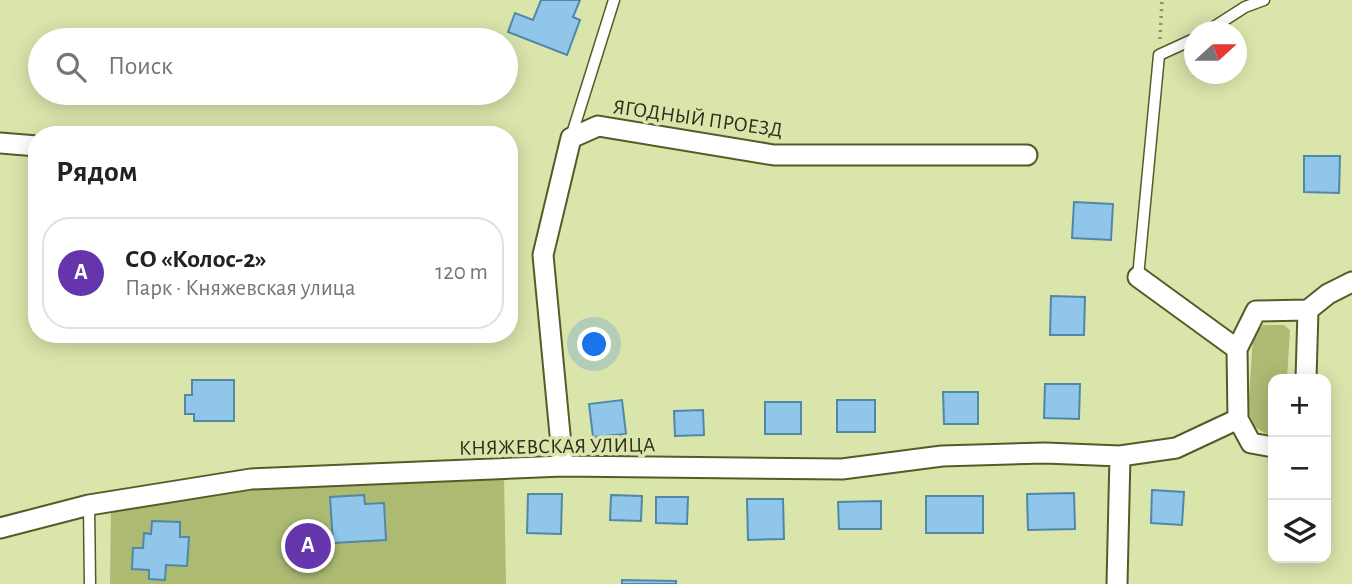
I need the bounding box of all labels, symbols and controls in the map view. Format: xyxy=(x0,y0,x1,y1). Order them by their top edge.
north arrow xyxy=(1184,21,1247,84)
search box xyxy=(28,28,518,105)
icon: search xyxy=(52,48,90,86)
text: Поиск xyxy=(108,53,173,79)
street label: ЯГОДНЫЙ ПРОЕЗД xyxy=(612,95,784,141)
text: Рядом xyxy=(56,157,138,187)
text: СО «Колос-2» xyxy=(125,246,267,272)
text: A xyxy=(74,261,88,284)
text: 120 m xyxy=(435,261,488,284)
text: Парк · Княжевская улица xyxy=(125,277,356,300)
your location xyxy=(577,327,611,361)
map controls xyxy=(1268,374,1331,563)
button: + xyxy=(1268,374,1331,437)
street label: КНЯЖЕВСКАЯ УЛИЦА xyxy=(459,434,655,459)
button: − xyxy=(1268,437,1331,500)
button: layers xyxy=(1268,500,1331,563)
pin: A xyxy=(285,520,331,572)

